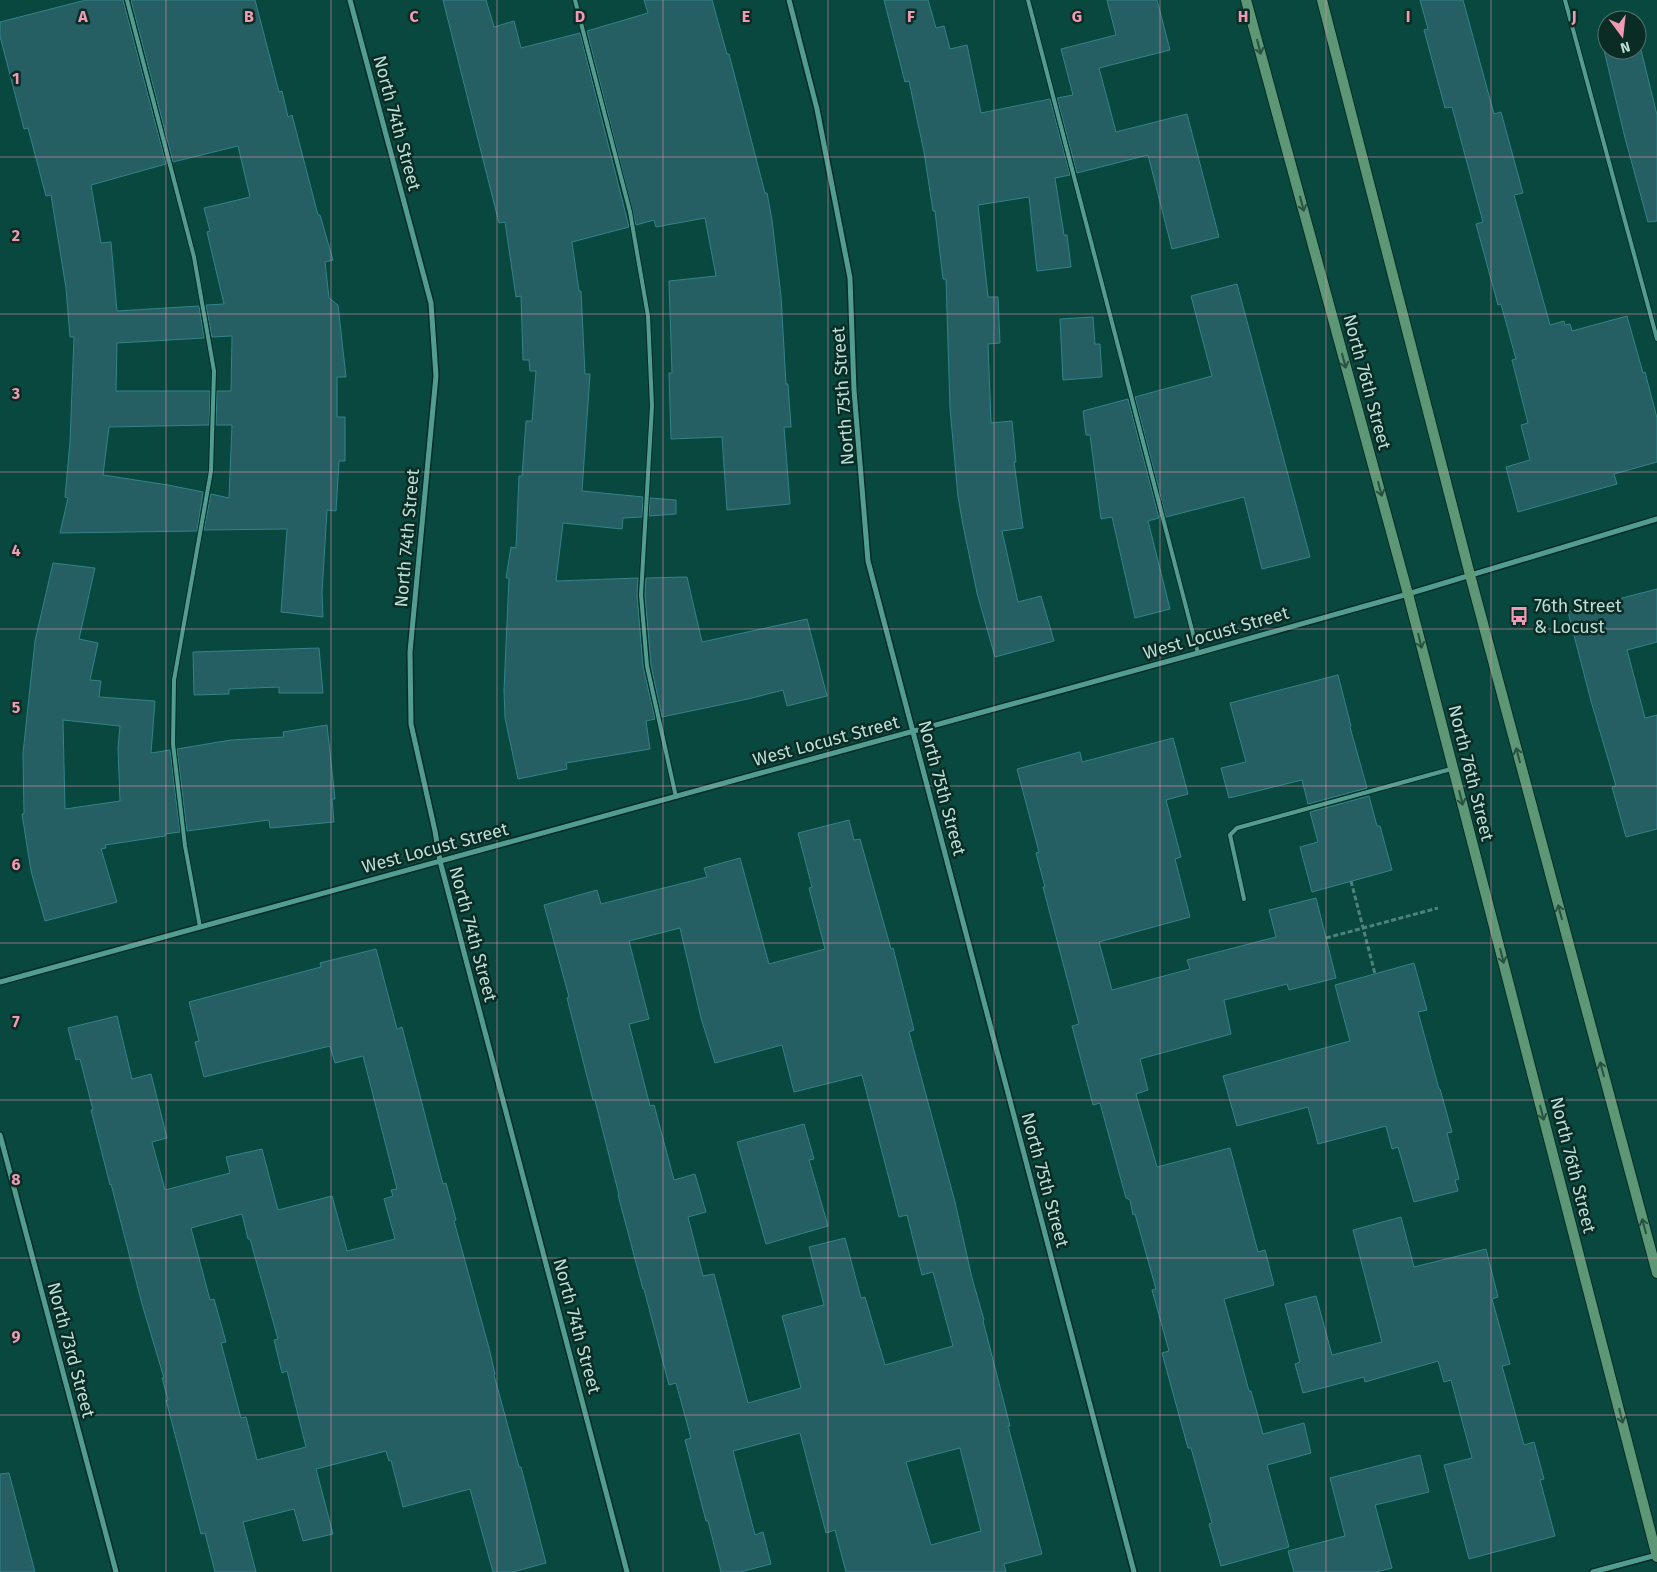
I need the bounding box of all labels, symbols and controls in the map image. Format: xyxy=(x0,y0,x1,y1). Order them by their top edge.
text: A xyxy=(77,7,88,26)
text: B xyxy=(244,7,254,26)
text: C xyxy=(409,7,419,26)
text: D xyxy=(575,7,585,26)
text: E xyxy=(742,7,750,26)
text: F xyxy=(907,7,915,26)
text: G xyxy=(1072,7,1082,26)
text: H xyxy=(1238,7,1248,26)
text: I xyxy=(1406,7,1410,26)
text: J xyxy=(1570,7,1577,26)
north arrow xyxy=(1597,10,1647,60)
text: N xyxy=(1619,38,1632,56)
one-way arrow xyxy=(1255,39,1264,55)
street label: North 74th Street xyxy=(368,53,426,193)
text: 1 xyxy=(12,69,20,88)
one-way arrow xyxy=(1297,195,1307,211)
text: 2 xyxy=(12,226,20,245)
street label: North 76th Street xyxy=(1338,312,1396,453)
street label: North 75th Street xyxy=(827,325,859,466)
one-way arrow xyxy=(1340,352,1350,368)
text: 3 xyxy=(11,384,20,403)
street label: North 74th Street xyxy=(390,467,424,608)
one-way arrow xyxy=(1375,481,1385,497)
text: 4 xyxy=(11,541,21,560)
place label: 76th Street & Locust xyxy=(1534,595,1622,638)
street label: West Locust Street xyxy=(1141,602,1292,664)
bus stop icon: 76th Street & Locust xyxy=(1508,605,1530,627)
one-way arrow xyxy=(1416,632,1425,648)
text: 5 xyxy=(12,698,21,717)
street label: North 76th Street xyxy=(1443,703,1499,844)
street label: West Locust Street xyxy=(750,711,902,771)
street label: North 75th Street xyxy=(913,718,971,858)
one-way arrow xyxy=(1513,748,1522,764)
one-way arrow xyxy=(1457,790,1466,806)
street label: West Locust Street xyxy=(359,818,511,878)
text: 6 xyxy=(11,855,21,874)
street label: North 74th Street xyxy=(444,864,502,1004)
one-way arrow xyxy=(1555,905,1564,921)
one-way arrow xyxy=(1497,947,1507,963)
text: 7 xyxy=(12,1012,20,1031)
one-way arrow xyxy=(1597,1062,1606,1078)
street label: North 76th Street xyxy=(1545,1095,1601,1236)
one-way arrow xyxy=(1538,1104,1547,1120)
street label: North 75th Street xyxy=(1016,1110,1074,1250)
text: 8 xyxy=(11,1170,21,1189)
one-way arrow xyxy=(1639,1219,1649,1235)
street label: North 74th Street xyxy=(548,1256,606,1396)
street label: North 73rd Street xyxy=(42,1280,100,1421)
text: 9 xyxy=(12,1327,21,1346)
one-way arrow xyxy=(1616,1408,1626,1424)

